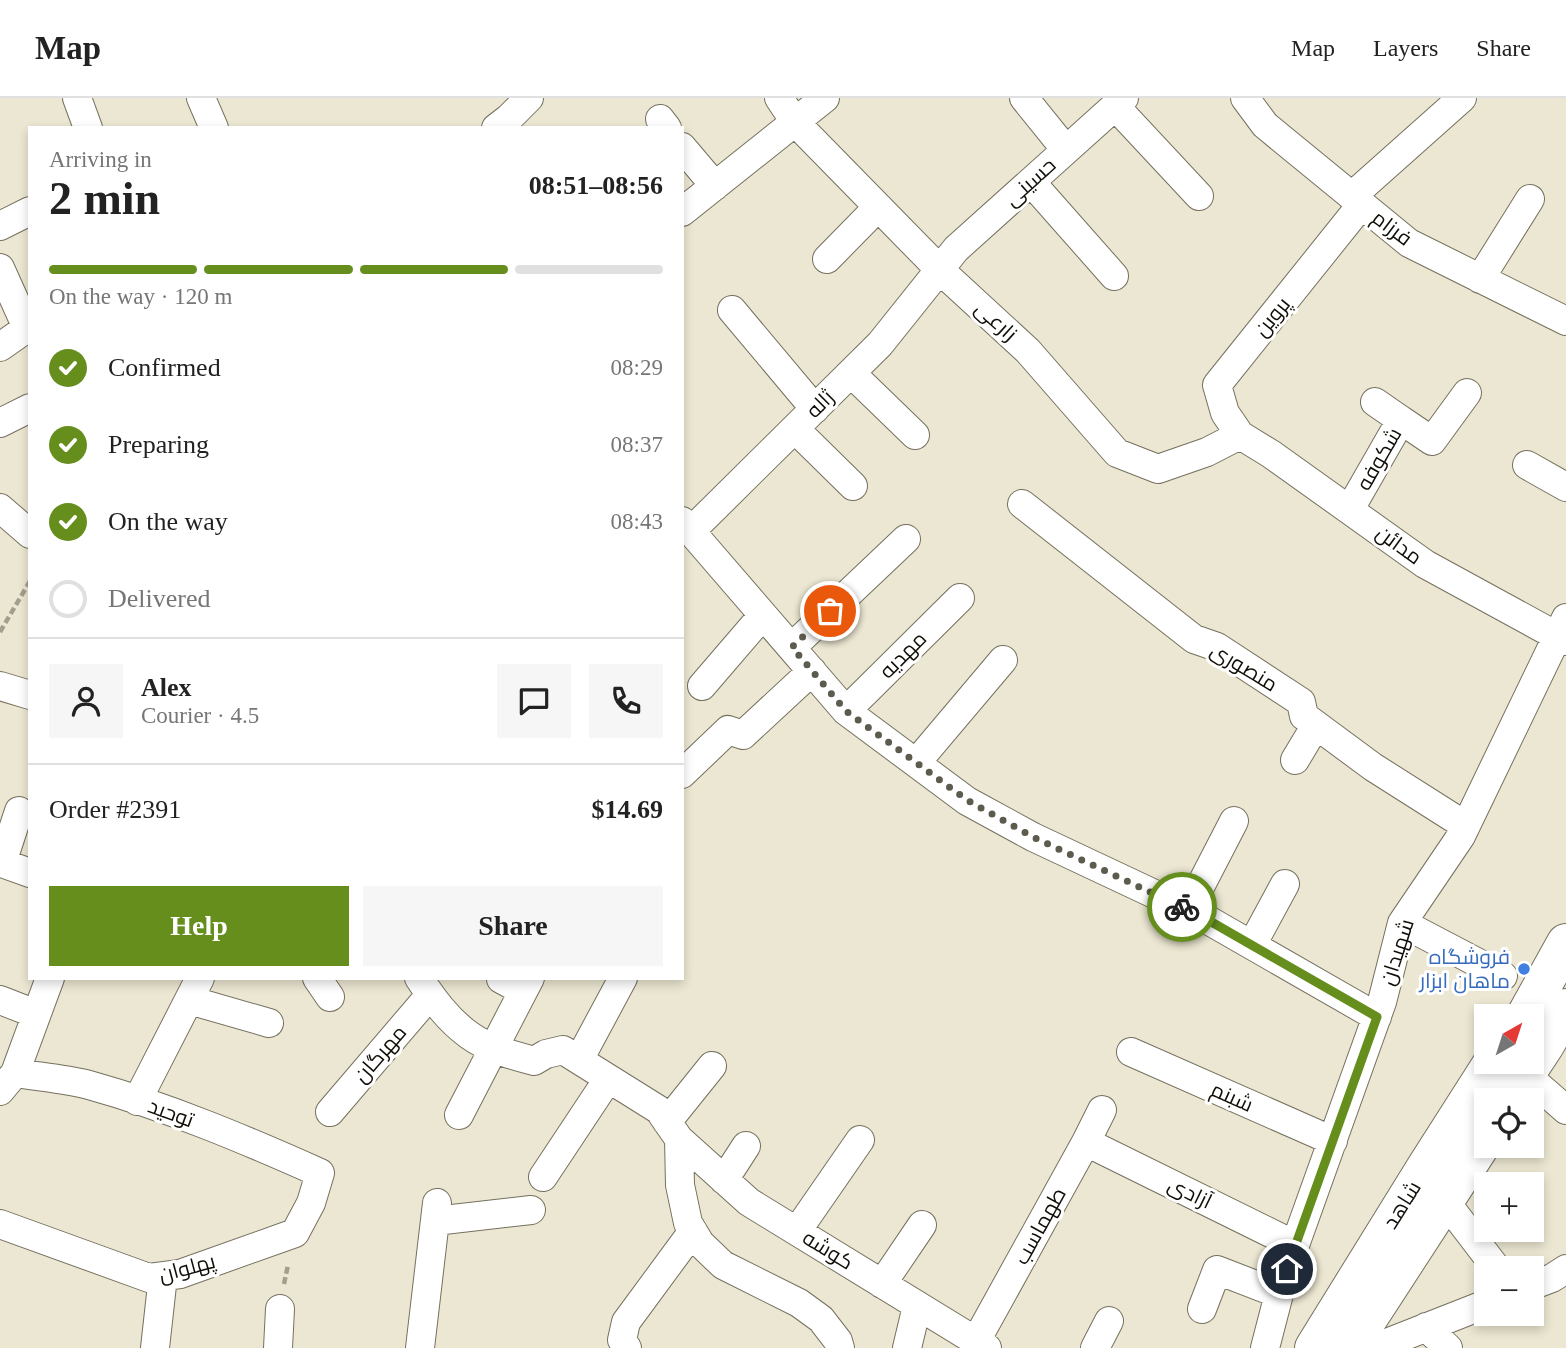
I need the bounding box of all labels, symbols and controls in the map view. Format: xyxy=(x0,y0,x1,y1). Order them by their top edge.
text: Map xyxy=(35,30,101,66)
text: Map xyxy=(1291,35,1335,61)
text: Layers xyxy=(1373,35,1438,61)
text: Share xyxy=(1476,35,1531,61)
text: Arriving in xyxy=(49,147,152,172)
street label: حسینی xyxy=(999,153,1061,212)
text: 08:51–08:56 xyxy=(529,171,663,200)
text: 2 min xyxy=(49,173,160,224)
street label: فرزام xyxy=(1366,205,1417,252)
text: On the way · 120 m xyxy=(49,284,232,309)
street label: پروین xyxy=(1249,292,1297,343)
street label: زارعی xyxy=(970,296,1022,347)
icon: check xyxy=(49,349,87,387)
text: Confirmed xyxy=(108,353,221,382)
text: 08:29 xyxy=(611,355,663,380)
street label: ژاله xyxy=(801,385,839,423)
street label: شکوفه xyxy=(1352,423,1406,495)
icon: check xyxy=(49,426,87,464)
text: Preparing xyxy=(108,430,209,459)
text: 08:37 xyxy=(611,432,663,457)
icon: check xyxy=(49,503,87,541)
text: On the way xyxy=(108,507,228,536)
text: 08:43 xyxy=(611,509,663,534)
street label: مدائن xyxy=(1371,520,1427,570)
pin xyxy=(800,581,860,641)
text: Delivered xyxy=(108,584,211,613)
icon: bag xyxy=(811,592,849,630)
street label: مهدیه xyxy=(875,627,932,684)
street label: منصوری xyxy=(1206,638,1282,697)
button: person xyxy=(49,664,123,738)
button: chat xyxy=(497,664,571,738)
button: phone xyxy=(589,664,663,738)
text: Alex xyxy=(141,673,192,702)
text: Courier · 4.5 xyxy=(141,703,259,728)
text: Order #2391 xyxy=(49,795,181,824)
text: $14.69 xyxy=(592,795,663,824)
courier xyxy=(1147,872,1217,942)
button: Help xyxy=(49,886,349,966)
button: Share xyxy=(363,886,663,966)
icon: bike xyxy=(1163,888,1201,926)
street label: شهیدان xyxy=(1375,916,1420,988)
place label: فروشگاه ماهان ابزار xyxy=(1418,945,1510,994)
marker: فروشگاه ماهان ابزار xyxy=(1516,961,1532,977)
north arrow xyxy=(1474,1004,1544,1074)
map controls xyxy=(1474,1004,1544,1326)
street label: مهرگان xyxy=(349,1020,412,1088)
street label: شبنم xyxy=(1206,1077,1257,1119)
button: locate xyxy=(1474,1088,1544,1158)
street label: توحید xyxy=(145,1094,197,1132)
street label: آزادی xyxy=(1164,1172,1216,1215)
button: + xyxy=(1474,1172,1544,1242)
street label: شاهد xyxy=(1378,1177,1426,1233)
street label: طهماسب xyxy=(1009,1183,1072,1269)
street label: کوشه xyxy=(798,1225,858,1275)
pin xyxy=(1257,1239,1317,1299)
street label: پهلوان xyxy=(156,1249,219,1289)
icon: home xyxy=(1268,1250,1306,1288)
button: − xyxy=(1474,1256,1544,1326)

